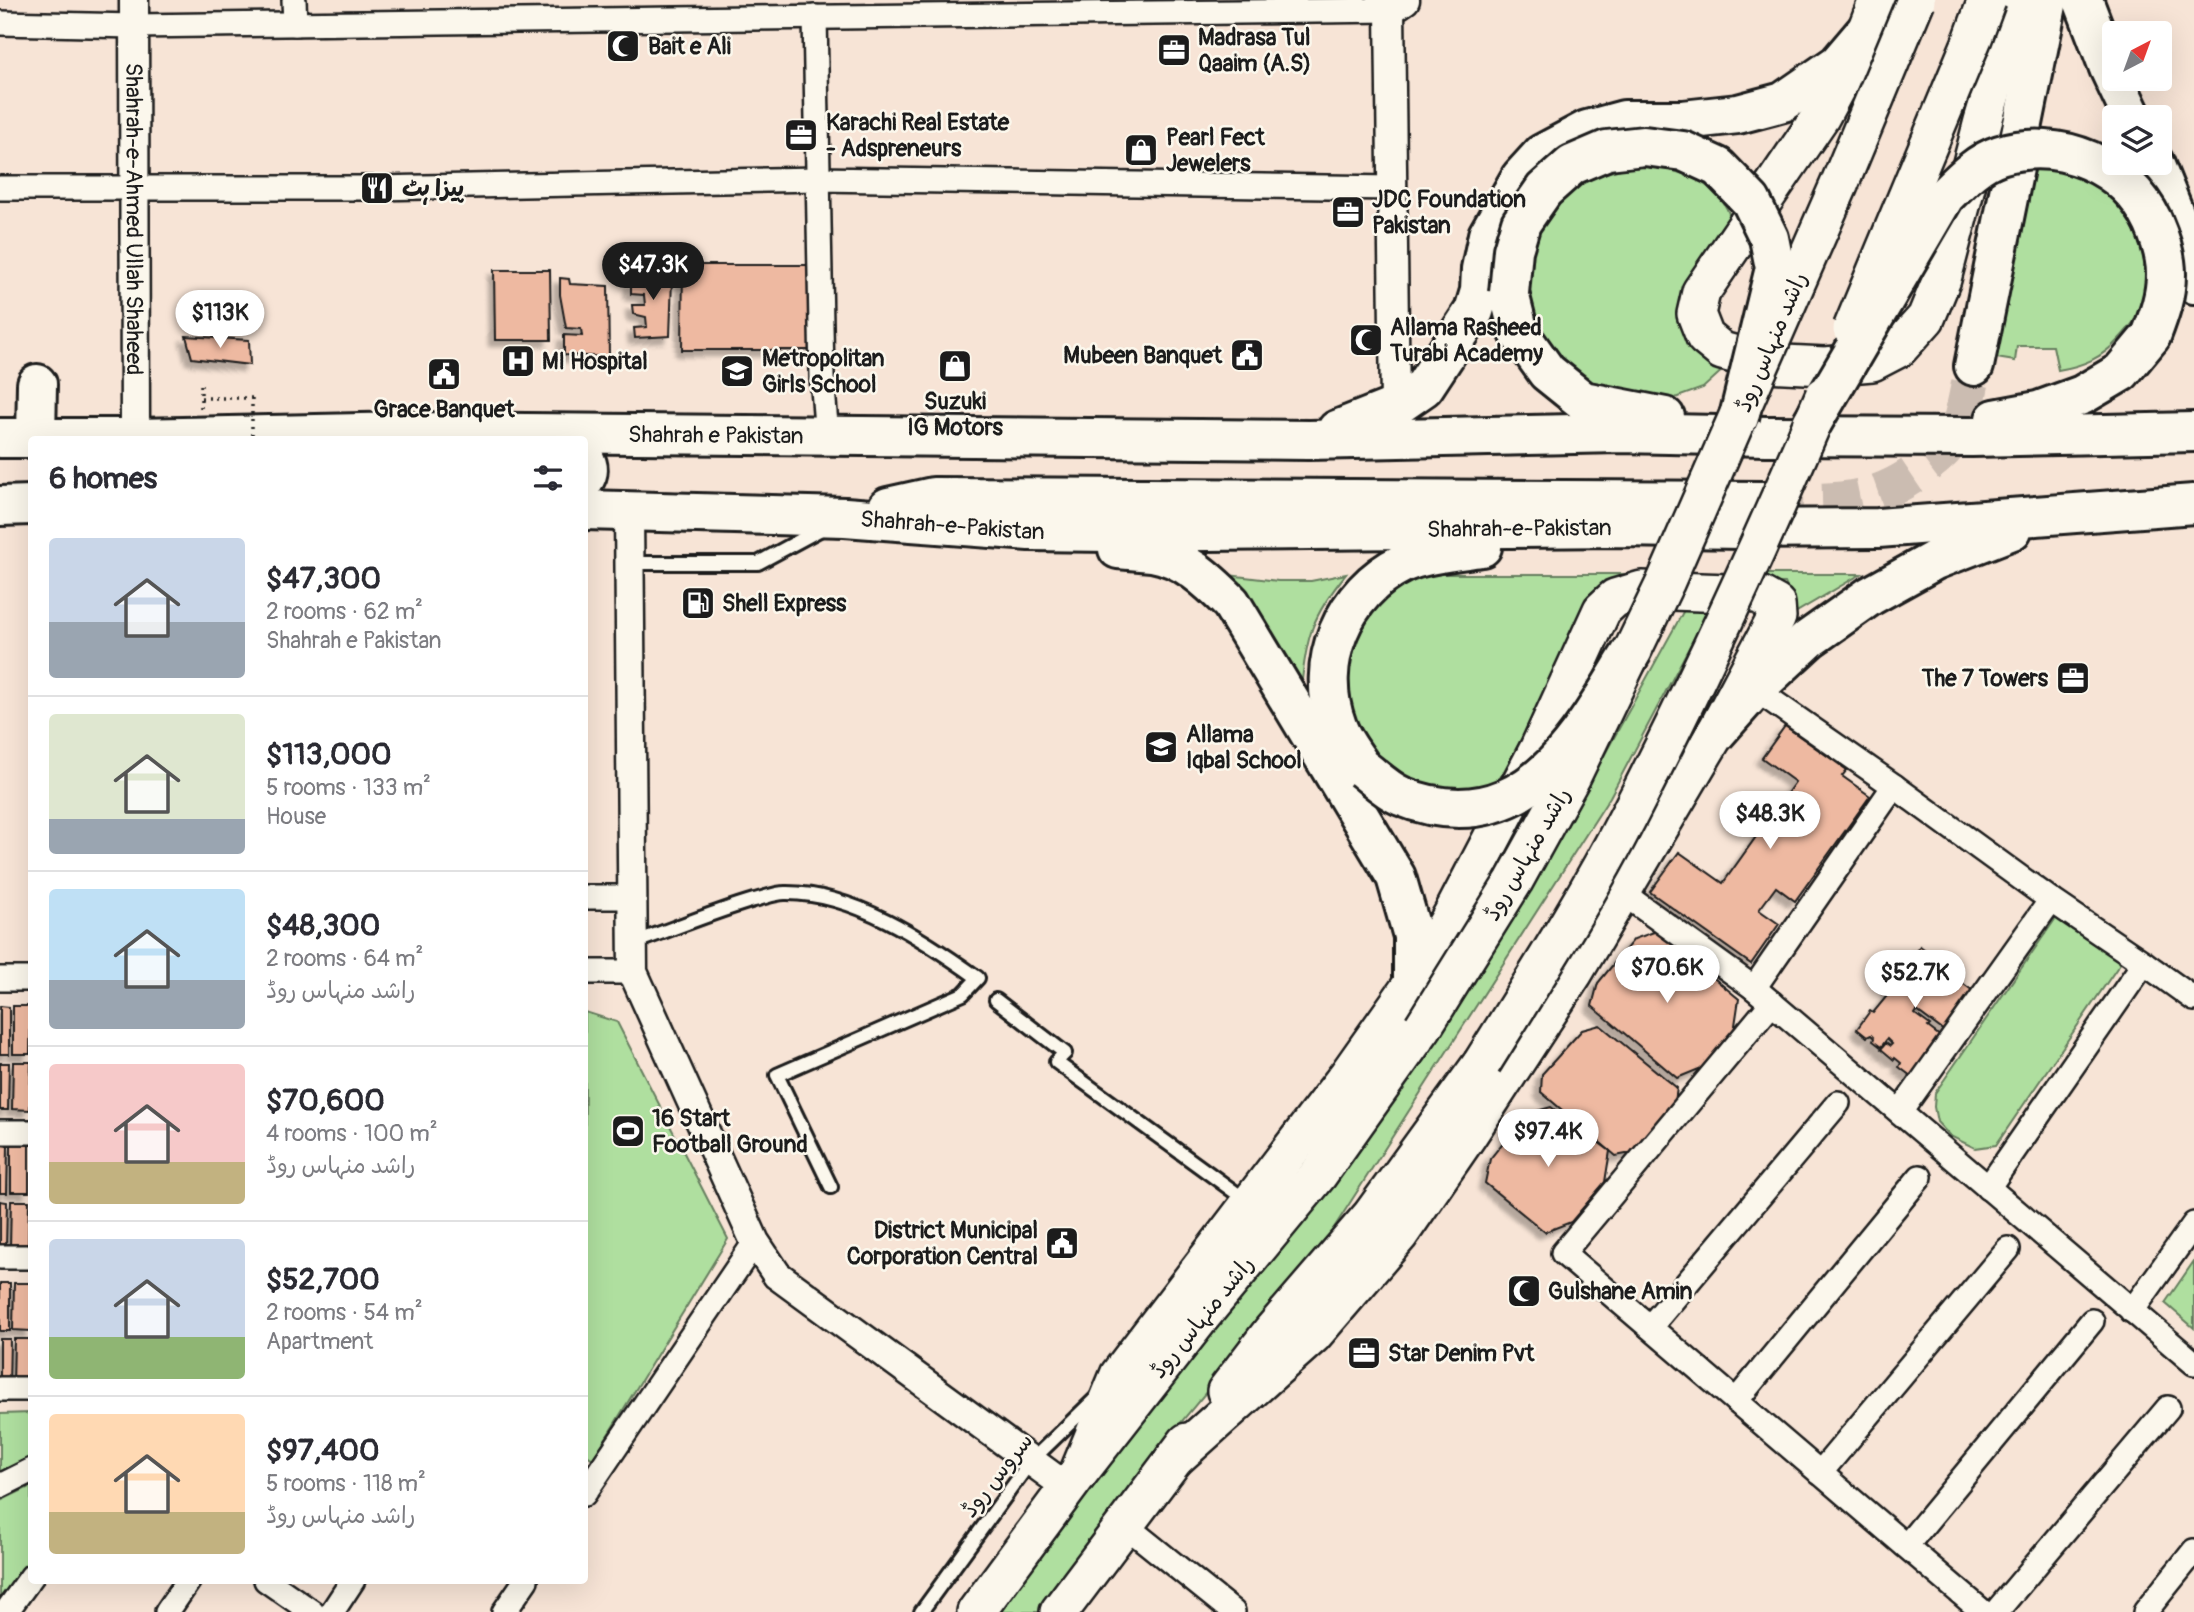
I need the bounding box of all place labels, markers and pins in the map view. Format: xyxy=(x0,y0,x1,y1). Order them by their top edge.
place label: Madrasa Tul Qaaim (A.S) xyxy=(1198,23,1311,78)
mosque icon: Bait e Ali xyxy=(604,27,642,65)
office icon: Madrasa Tul Qaaim (A.S) xyxy=(1155,31,1193,69)
place label: Bait e Ali xyxy=(648,32,731,61)
place label: Karachi Real Estate - Adspreneurs xyxy=(826,108,1010,163)
office icon: Karachi Real Estate - Adspreneurs xyxy=(782,116,820,154)
place label: Pearl Fect Jewelers xyxy=(1166,123,1266,178)
shop icon: Pearl Fect Jewelers xyxy=(1122,131,1160,169)
restaurant icon: پیزا ہٹ xyxy=(358,169,396,207)
place label: پیزا ہٹ xyxy=(402,174,465,205)
place label: JDC Foundation Pakistan xyxy=(1372,185,1526,240)
office icon: JDC Foundation Pakistan xyxy=(1329,193,1367,231)
pin: $47.3K xyxy=(596,243,710,302)
pin: $113K xyxy=(171,290,269,350)
place label: Allama Rasheed Turabi Academy xyxy=(1389,313,1543,368)
mosque icon: Allama Rasheed Turabi Academy xyxy=(1347,321,1385,359)
public building icon: Mubeen Banquet xyxy=(1228,336,1266,374)
place label: Mubeen Banquet xyxy=(1063,341,1223,370)
hospital icon: MI Hospital xyxy=(499,342,537,380)
place label: Metropolitan Girls School xyxy=(762,344,885,399)
place label: MI Hospital xyxy=(542,347,648,376)
shop icon: Suzuki IG Motors xyxy=(936,347,974,385)
school or university icon: Metropolitan Girls School xyxy=(718,352,756,390)
public building icon: Grace Banquet xyxy=(425,355,463,393)
place label: Suzuki IG Motors xyxy=(907,387,1004,442)
place label: Grace Banquet xyxy=(373,395,515,424)
fuel station icon: Shell Express xyxy=(679,584,717,622)
place label: Shell Express xyxy=(722,589,847,618)
office icon: The 7 Towers xyxy=(2054,659,2092,697)
place label: The 7 Towers xyxy=(1921,664,2049,693)
place label: Allama Iqbal School xyxy=(1186,720,1302,775)
school or university icon: Allama Iqbal School xyxy=(1142,728,1180,766)
pin: $48.3K xyxy=(1713,792,1827,851)
pin: $70.6K xyxy=(1610,946,1724,1005)
pin: $52.7K xyxy=(1858,950,1972,1010)
place label: 16 Start Football Ground xyxy=(652,1104,808,1159)
pin: $97.4K xyxy=(1491,1110,1605,1169)
sports icon: 16 Start Football Ground xyxy=(609,1112,647,1150)
place label: District Municipal Corporation Central xyxy=(847,1216,1038,1271)
public building icon: District Municipal Corporation Central xyxy=(1043,1224,1081,1262)
mosque icon: Gulshane Amin xyxy=(1505,1272,1543,1310)
place label: Gulshane Amin xyxy=(1548,1277,1693,1306)
office icon: Star Denim Pvt xyxy=(1345,1334,1383,1372)
place label: Star Denim Pvt xyxy=(1388,1339,1535,1368)

